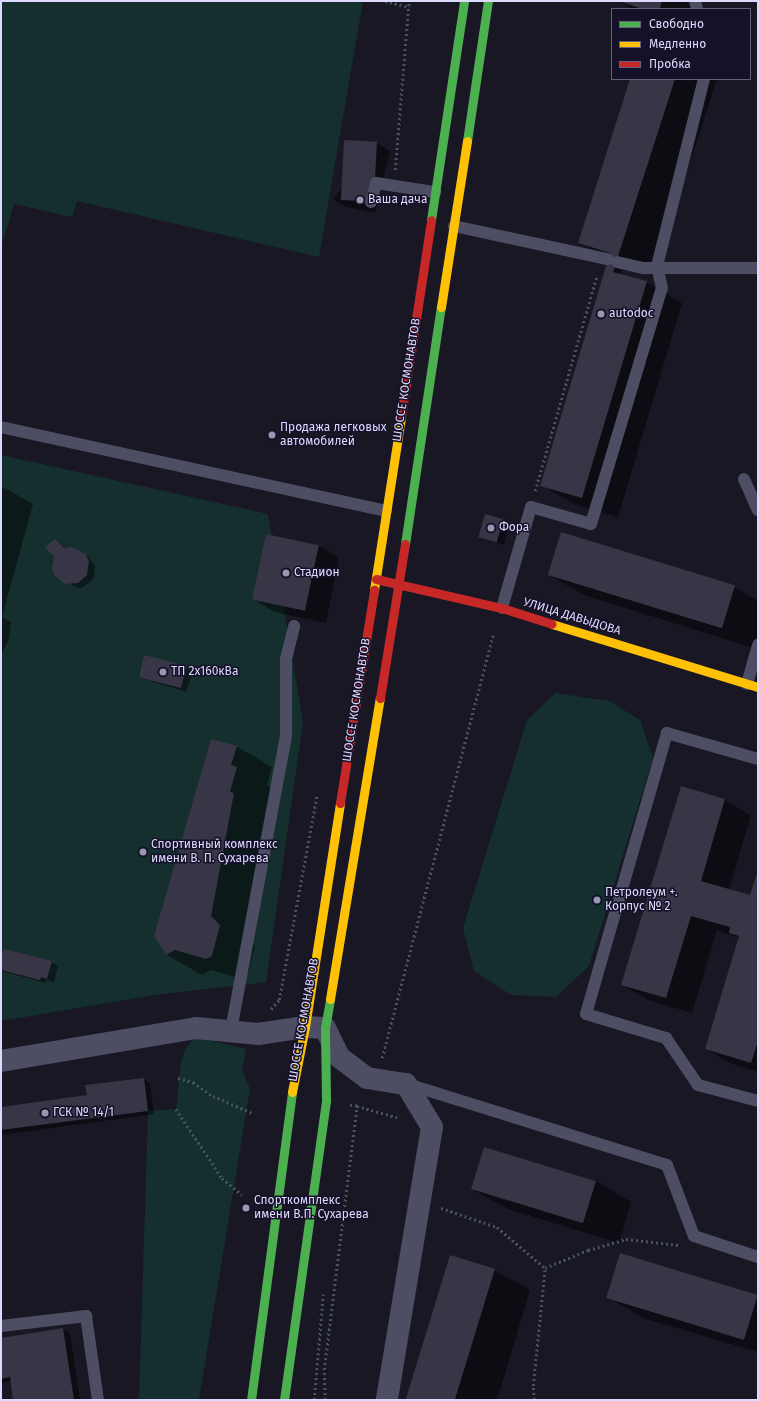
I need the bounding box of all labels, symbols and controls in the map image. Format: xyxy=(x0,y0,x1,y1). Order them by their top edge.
legend xyxy=(611,8,751,80)
text: Свободно xyxy=(649,17,704,31)
text: Медленно xyxy=(649,37,706,51)
text: Пробка xyxy=(649,57,691,71)
place label: Ваша дача xyxy=(368,193,427,207)
marker: Ваша дача xyxy=(355,195,365,205)
place label: autodoc xyxy=(609,307,654,321)
marker: autodoc xyxy=(596,309,606,319)
street label: ШОССЕ КОСМОНАВТОВ xyxy=(390,317,424,443)
place label: Продажа легковых автомобилей xyxy=(280,421,387,449)
marker: Продажа легковых автомобилей xyxy=(267,430,277,440)
place label: Фора xyxy=(499,521,529,535)
marker: Фора xyxy=(486,523,496,533)
place label: Стадион xyxy=(294,566,340,580)
marker: Стадион xyxy=(281,568,291,578)
street label: УЛИЦА ДАВЫДОВА xyxy=(521,595,623,639)
street label: ШОССЕ КОСМОНАВТОВ xyxy=(340,637,374,763)
place label: ТП 2х160кВа xyxy=(171,665,238,679)
marker: ТП 2х160кВа xyxy=(158,667,168,677)
place label: Спортивный комплекс имени В. П. Сухарева xyxy=(151,838,278,866)
marker: Спортивный комплекс имени В. П. Сухарева xyxy=(138,847,148,857)
place label: Петролеум +. Корпус № 2 xyxy=(605,886,678,914)
marker: Петролеум +. Корпус № 2 xyxy=(592,895,602,905)
street label: ШОССЕ КОСМОНАВТОВ xyxy=(286,957,322,1083)
place label: ГСК № 14/1 xyxy=(53,1106,114,1120)
marker: ГСК № 14/1 xyxy=(40,1108,50,1118)
place label: Спорткомплекс имени В.П. Сухарева xyxy=(254,1194,369,1222)
marker: Спорткомплекс имени В.П. Сухарева xyxy=(241,1203,251,1213)

